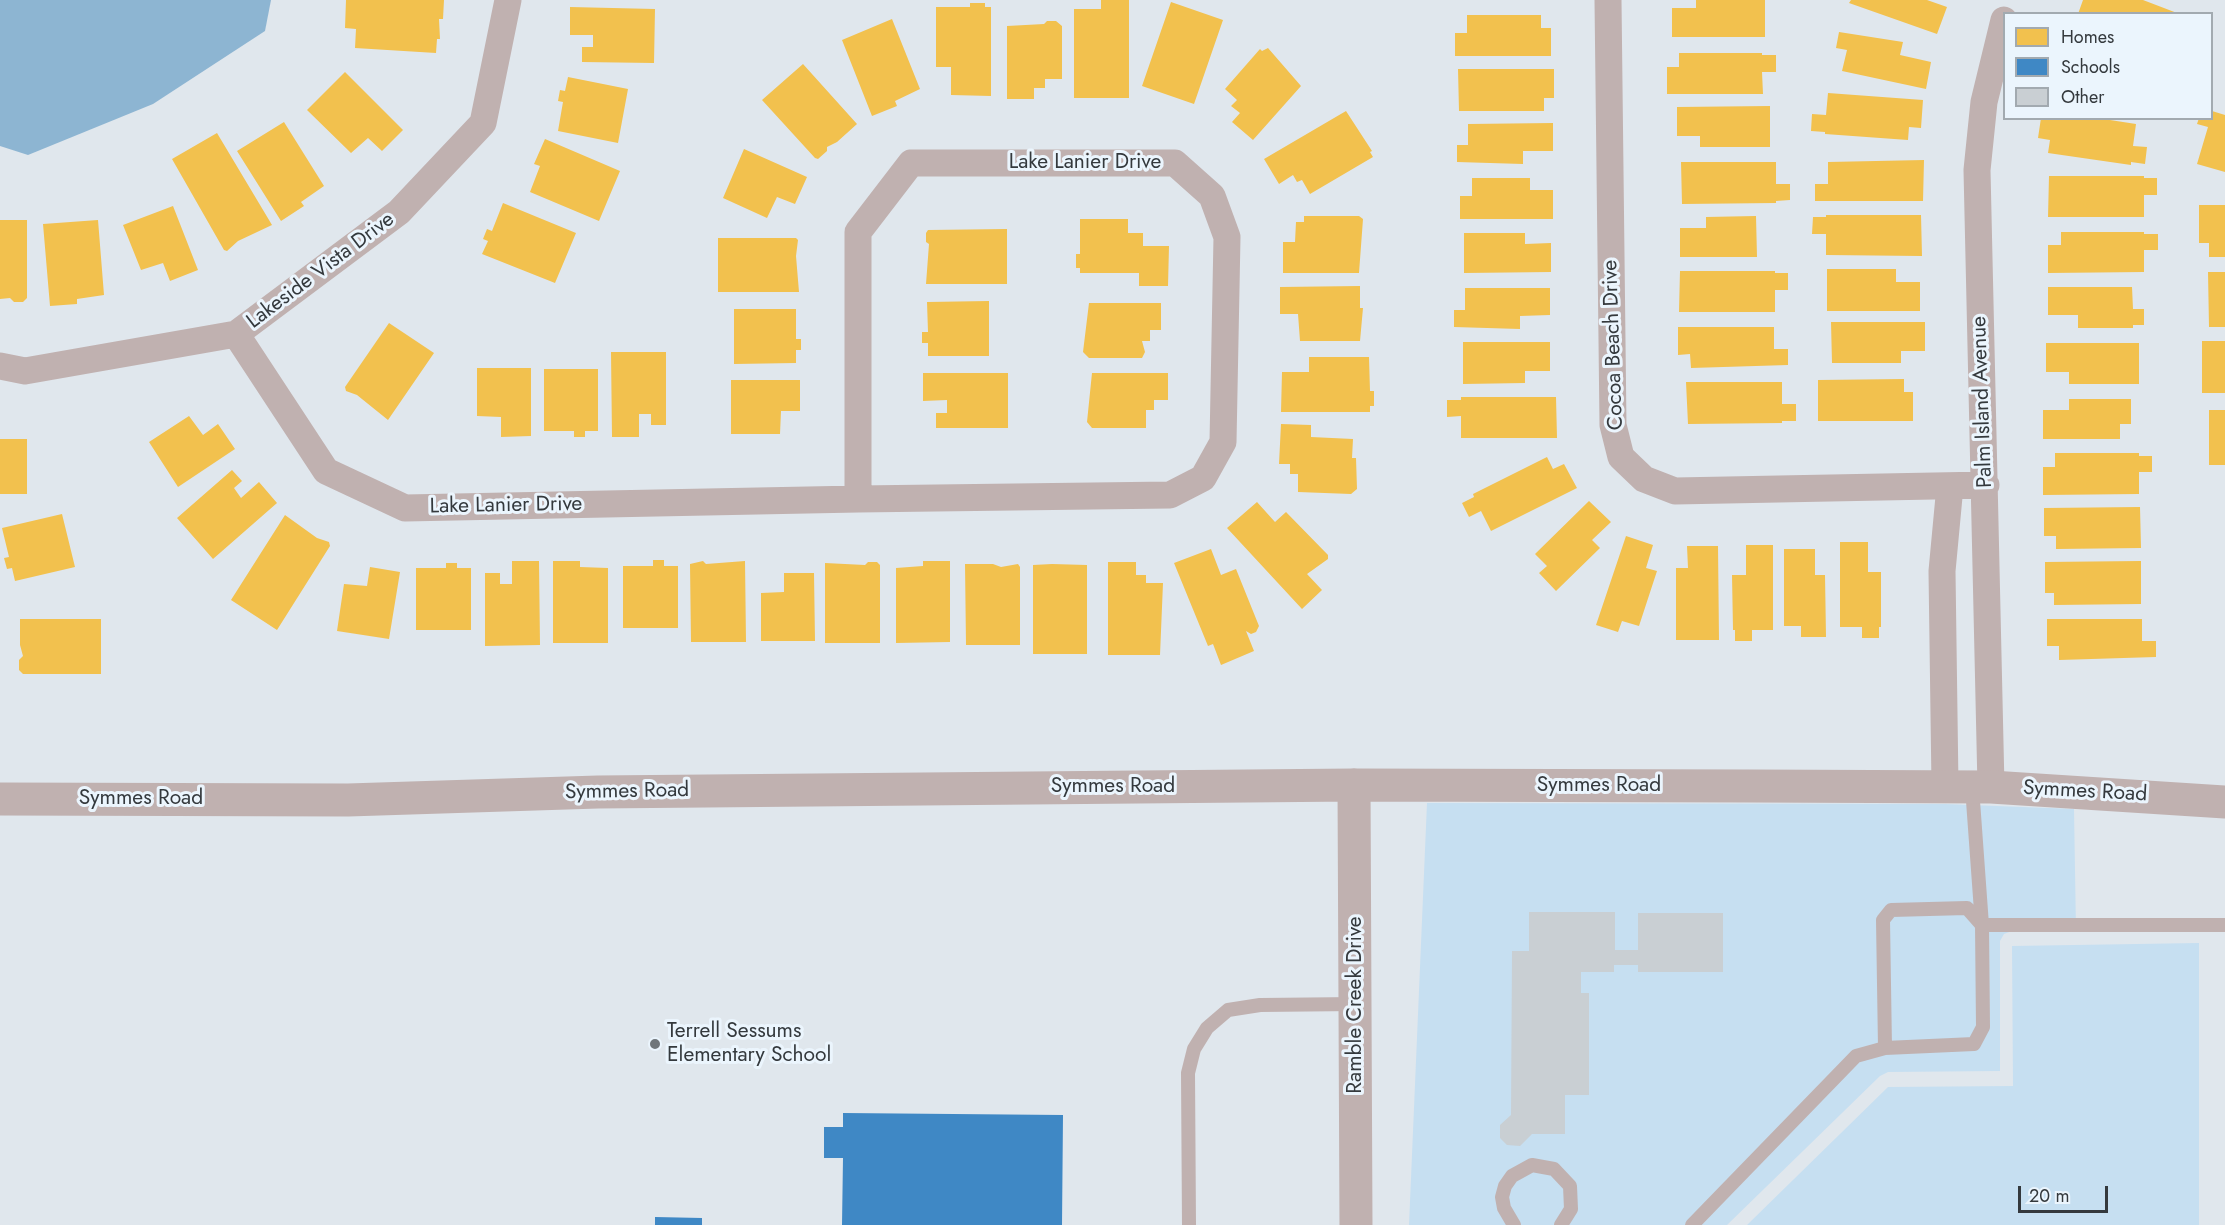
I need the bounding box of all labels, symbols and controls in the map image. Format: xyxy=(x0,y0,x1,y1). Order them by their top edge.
legend xyxy=(2003,12,2213,120)
text: Homes xyxy=(2061,24,2114,50)
text: Schools xyxy=(2061,54,2120,80)
text: Other xyxy=(2061,84,2104,110)
street label: Lake Lanier Drive xyxy=(1009,150,1161,176)
street label: Lakeside Vista Drive xyxy=(242,207,400,335)
street label: Cocoa Beach Drive xyxy=(1598,259,1630,431)
street label: Palm Island Avenue xyxy=(1967,316,1999,488)
street label: Lake Lanier Drive xyxy=(429,492,583,520)
street label: Symmes Road xyxy=(1537,773,1661,799)
street label: Symmes Road xyxy=(1051,774,1175,800)
street label: Symmes Road xyxy=(2022,776,2148,808)
street label: Symmes Road xyxy=(565,778,689,806)
street label: Symmes Road xyxy=(79,786,203,812)
street label: Ramble Creek Drive xyxy=(1343,916,1369,1094)
place label: Terrell Sessums Elementary School xyxy=(667,1019,831,1069)
marker: Terrell Sessums Elementary School xyxy=(648,1037,662,1051)
scale bar xyxy=(2021,1174,2111,1212)
text: 20 m xyxy=(2029,1183,2069,1209)

